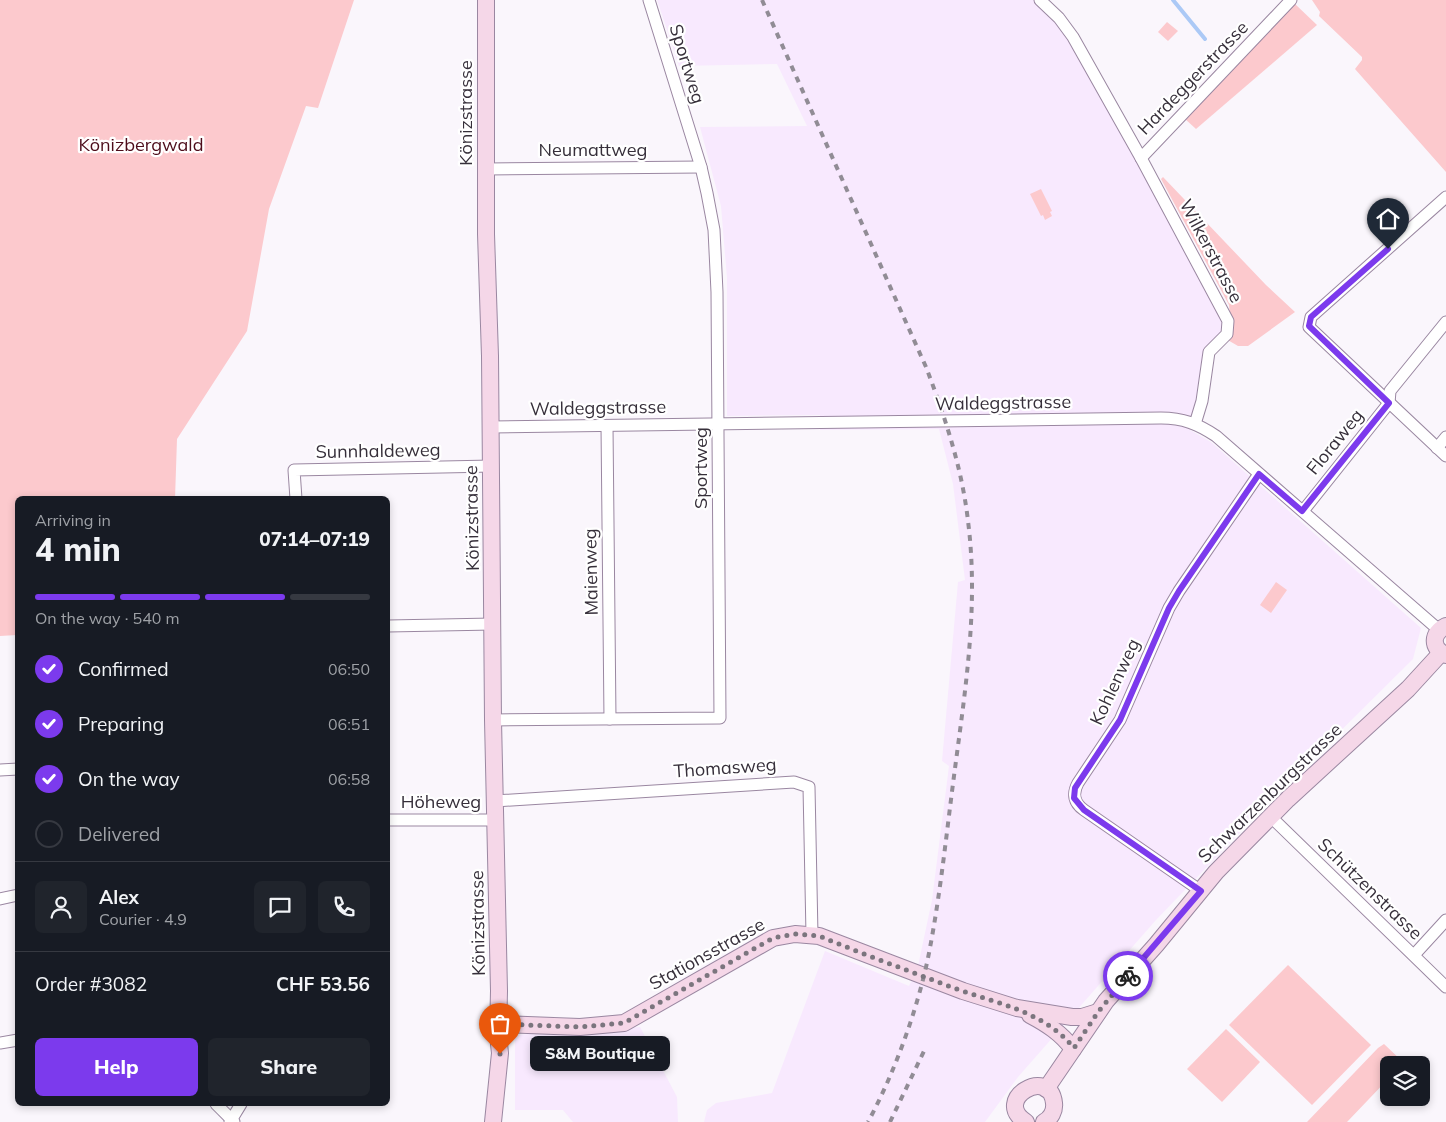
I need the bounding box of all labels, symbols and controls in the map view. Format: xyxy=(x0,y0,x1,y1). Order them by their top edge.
street label: Hardeggerstrasse xyxy=(1132,16,1253,139)
street label: Sportweg xyxy=(665,21,710,106)
street label: Könizstrasse xyxy=(454,60,477,166)
park label: Könizbergwald xyxy=(79,133,203,156)
street label: Neumattweg xyxy=(539,138,647,161)
street label: Wilkerstrasse xyxy=(1175,195,1248,306)
pin xyxy=(1367,198,1409,249)
icon: home xyxy=(1374,205,1402,233)
street label: Waldeggstrasse xyxy=(935,390,1071,415)
street label: Waldeggstrasse xyxy=(530,395,666,420)
street label: Floraweg xyxy=(1301,404,1368,479)
street label: Sportweg xyxy=(689,427,712,509)
street label: Sunnhaldeweg xyxy=(315,438,441,463)
street label: Könizstrasse xyxy=(459,465,484,571)
text: Arriving in xyxy=(35,510,111,530)
text: 07:14–07:19 xyxy=(259,527,370,551)
street label: Maienweg xyxy=(578,528,603,616)
text: 4 min xyxy=(35,529,121,569)
text: On the way · 540 m xyxy=(35,608,180,628)
street label: Kohlenweg xyxy=(1085,635,1145,729)
icon: check xyxy=(35,655,63,683)
text: Confirmed xyxy=(78,657,169,681)
text: 06:50 xyxy=(328,659,370,679)
icon: check xyxy=(35,710,63,738)
text: Preparing xyxy=(78,712,164,736)
text: 06:51 xyxy=(328,714,370,734)
street label: Schwarzenburgstrasse xyxy=(1193,718,1346,867)
street label: Thomasweg xyxy=(673,752,777,783)
icon: check xyxy=(35,765,63,793)
text: On the way xyxy=(78,767,180,791)
text: 06:58 xyxy=(328,769,370,789)
street label: Höheweg xyxy=(401,790,481,813)
text: Delivered xyxy=(78,822,160,846)
street label: Schützenstrasse xyxy=(1313,833,1428,944)
street label: Könizstrasse xyxy=(465,870,490,976)
button: person xyxy=(35,881,87,933)
button: chat xyxy=(254,881,306,933)
button: phone xyxy=(318,881,370,933)
text: Alex xyxy=(99,885,139,909)
text: Courier · 4.9 xyxy=(99,909,187,929)
street label: Stationsstrasse xyxy=(645,912,769,995)
courier xyxy=(1103,951,1153,1001)
icon: bike xyxy=(1114,962,1142,990)
text: Order #3082 xyxy=(35,972,147,996)
text: CHF 53.56 xyxy=(276,972,370,996)
pin xyxy=(479,1003,521,1054)
icon: bag xyxy=(486,1010,514,1038)
callout: S&M Boutique xyxy=(530,1036,670,1072)
button: Help xyxy=(35,1038,198,1096)
button: Share xyxy=(208,1038,370,1096)
text: S&M Boutique xyxy=(545,1043,655,1063)
map controls xyxy=(1380,1056,1430,1106)
button: layers xyxy=(1380,1056,1430,1106)

